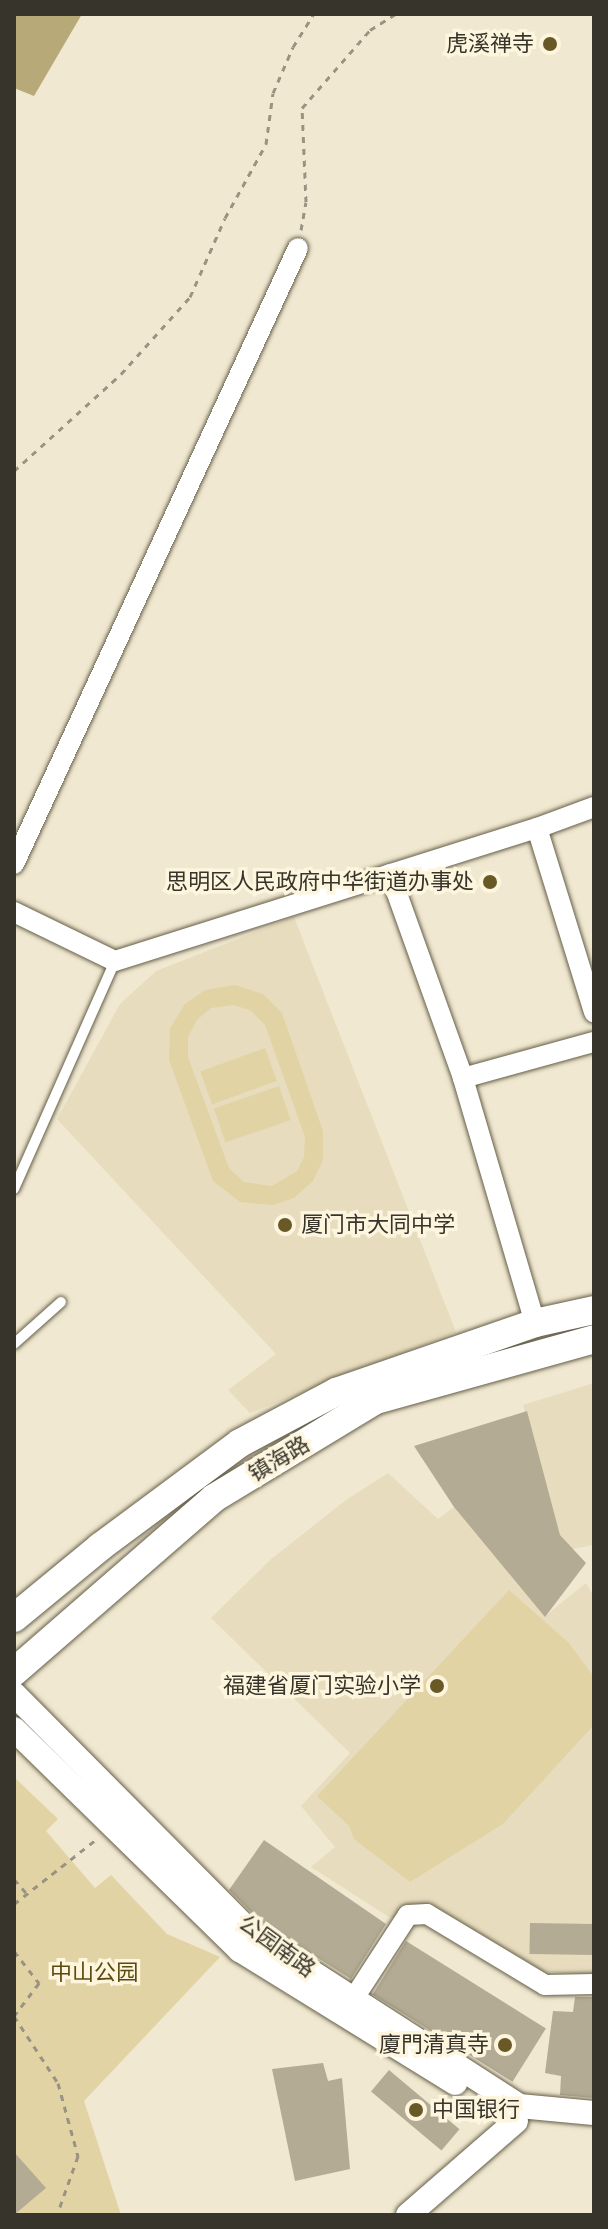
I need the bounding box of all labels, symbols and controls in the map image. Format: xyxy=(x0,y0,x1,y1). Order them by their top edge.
place label: 虎溪禅寺 xyxy=(446,31,534,57)
marker: 虎溪禅寺 xyxy=(541,35,559,53)
place label: 思明区人民政府中华街道办事处 xyxy=(166,869,474,895)
marker: 思明区人民政府中华街道办事处 xyxy=(481,873,499,891)
place label: 厦门市大同中学 xyxy=(301,1212,455,1238)
marker: 厦门市大同中学 xyxy=(276,1216,294,1234)
street label: 镇海路 xyxy=(244,1431,314,1487)
place label: 福建省厦门实验小学 xyxy=(223,1673,421,1699)
marker: 福建省厦门实验小学 xyxy=(428,1677,446,1695)
street label: 公园南路 xyxy=(234,1909,320,1983)
park label: 中山公园 xyxy=(50,1960,138,1986)
place label: 廈門清真寺 xyxy=(379,2032,489,2058)
marker: 廈門清真寺 xyxy=(496,2036,514,2054)
place label: 中国银行 xyxy=(432,2097,520,2123)
marker: 中国银行 xyxy=(407,2101,425,2119)

